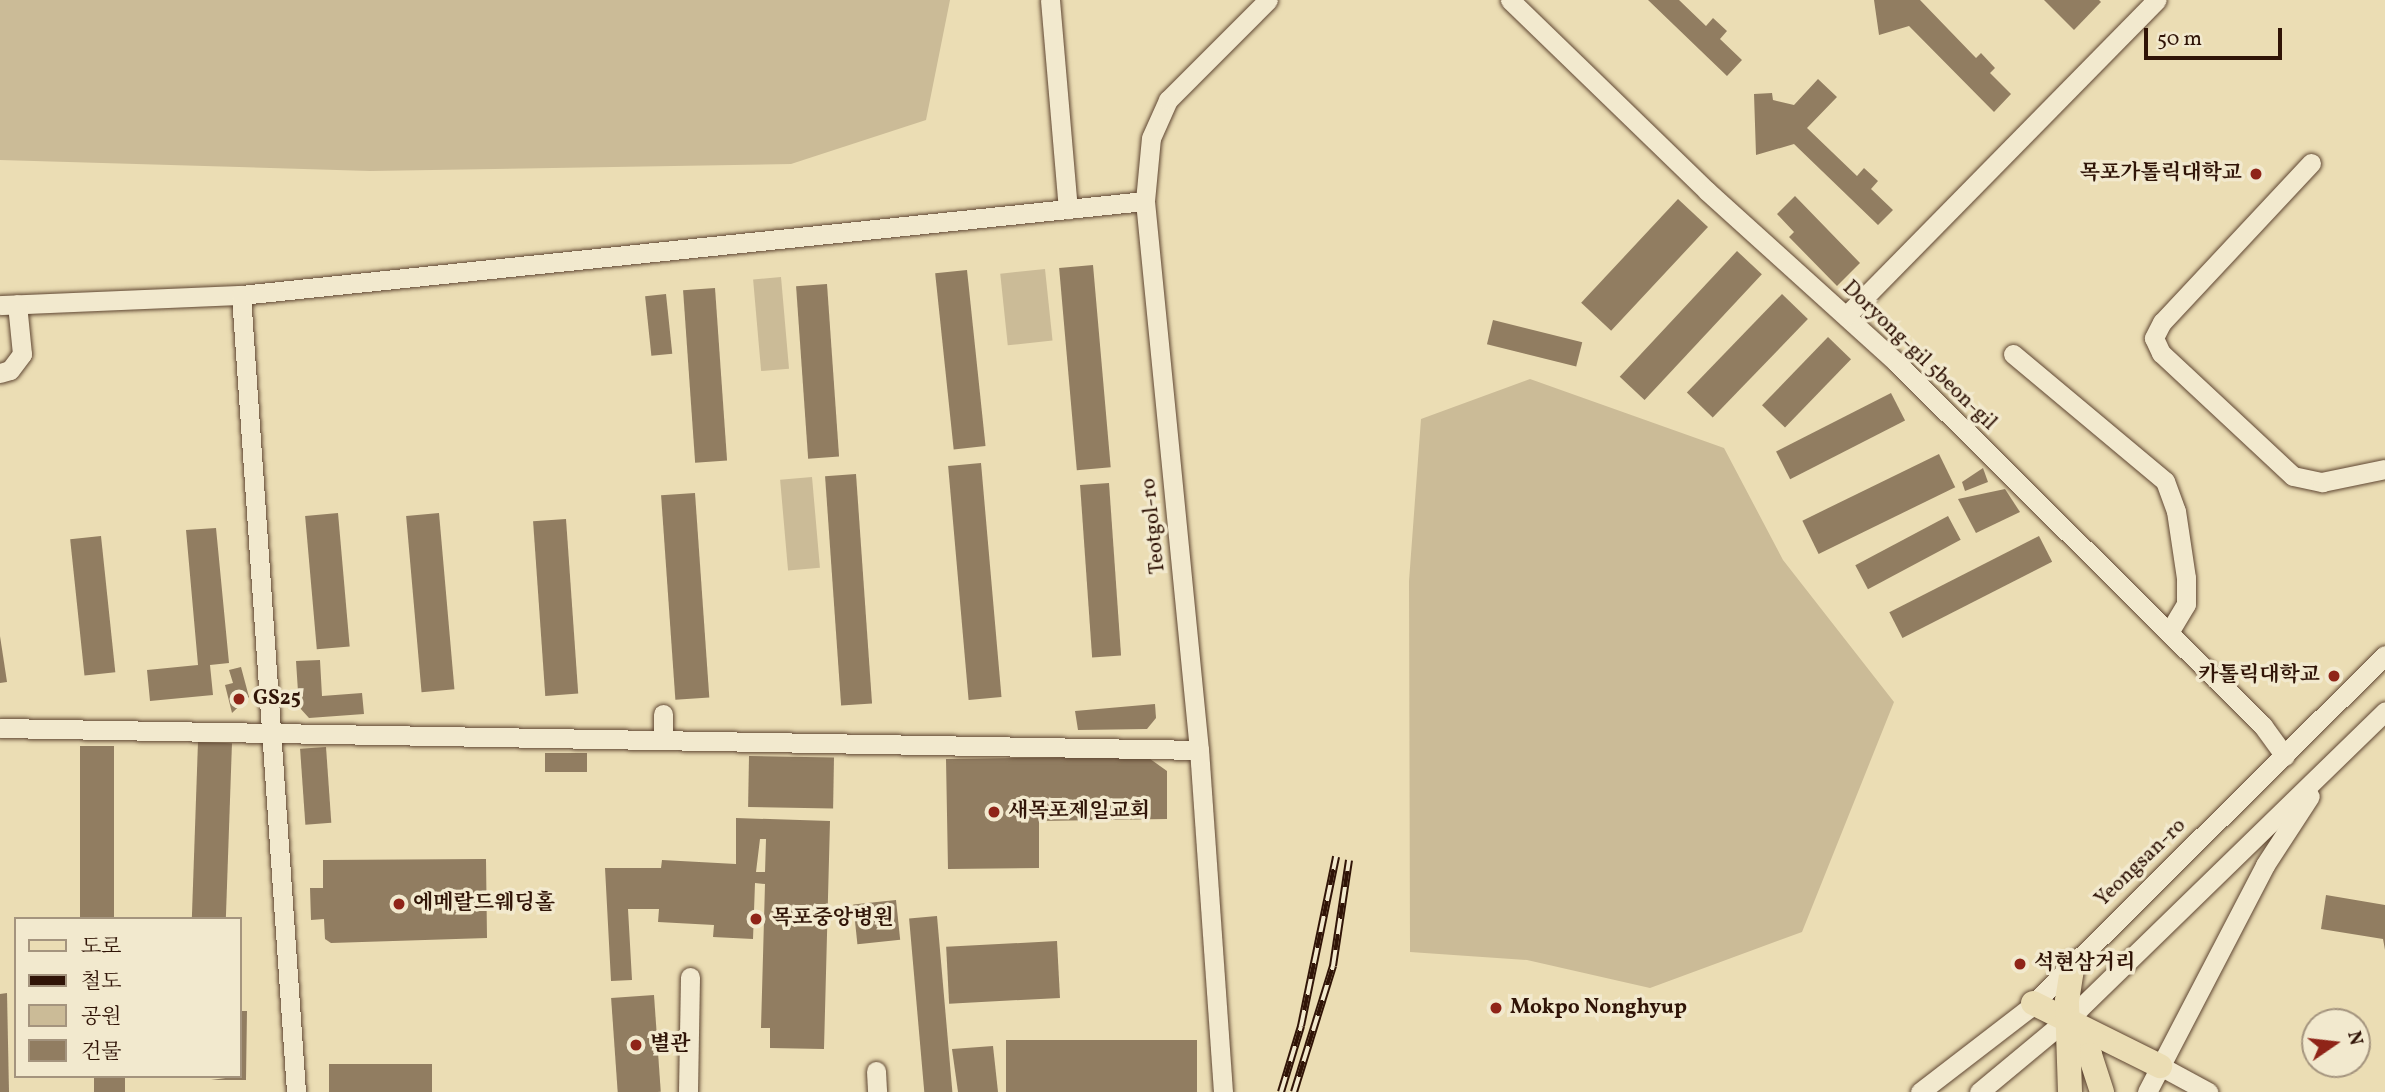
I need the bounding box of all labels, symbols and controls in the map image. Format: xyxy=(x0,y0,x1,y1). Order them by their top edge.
scale bar xyxy=(2147,14,2285,58)
text: 50 m xyxy=(2157,25,2202,54)
place label: 목포가톨릭대학교 xyxy=(2080,161,2242,187)
marker: 목포가톨릭대학교 xyxy=(2248,166,2264,182)
street label: Doryong-gil 5beon-gil xyxy=(1837,276,2001,436)
street label: Teotgol-ro xyxy=(1136,477,1172,575)
place label: 카톨릭대학교 xyxy=(2198,663,2320,689)
marker: 카톨릭대학교 xyxy=(2326,668,2342,684)
place label: GS25 xyxy=(253,686,301,712)
marker: GS25 xyxy=(231,691,247,707)
place label: 새목포제일교회 xyxy=(1008,799,1150,825)
marker: 새목포제일교회 xyxy=(986,804,1002,820)
street label: Yeongsan-ro xyxy=(2090,813,2192,913)
place label: 에메랄드웨딩홀 xyxy=(413,891,555,917)
marker: 에메랄드웨딩홀 xyxy=(391,896,407,912)
place label: 목포중앙병원 xyxy=(772,906,894,932)
marker: 목포중앙병원 xyxy=(746,909,766,929)
legend xyxy=(14,917,242,1078)
text: 도로 xyxy=(81,933,122,962)
place label: 석현삼거리 xyxy=(2034,951,2135,977)
marker: 석현삼거리 xyxy=(2012,956,2028,972)
text: 철도 xyxy=(81,968,122,997)
place label: Mokpo Nonghyup xyxy=(1510,995,1687,1021)
marker: Mokpo Nonghyup xyxy=(1488,1000,1504,1016)
text: 공원 xyxy=(81,1003,122,1032)
north arrow xyxy=(2301,1008,2371,1078)
text: N xyxy=(2340,1029,2369,1048)
place label: 별관 xyxy=(650,1032,691,1058)
marker: 별관 xyxy=(628,1037,644,1053)
text: 건물 xyxy=(81,1038,122,1067)

